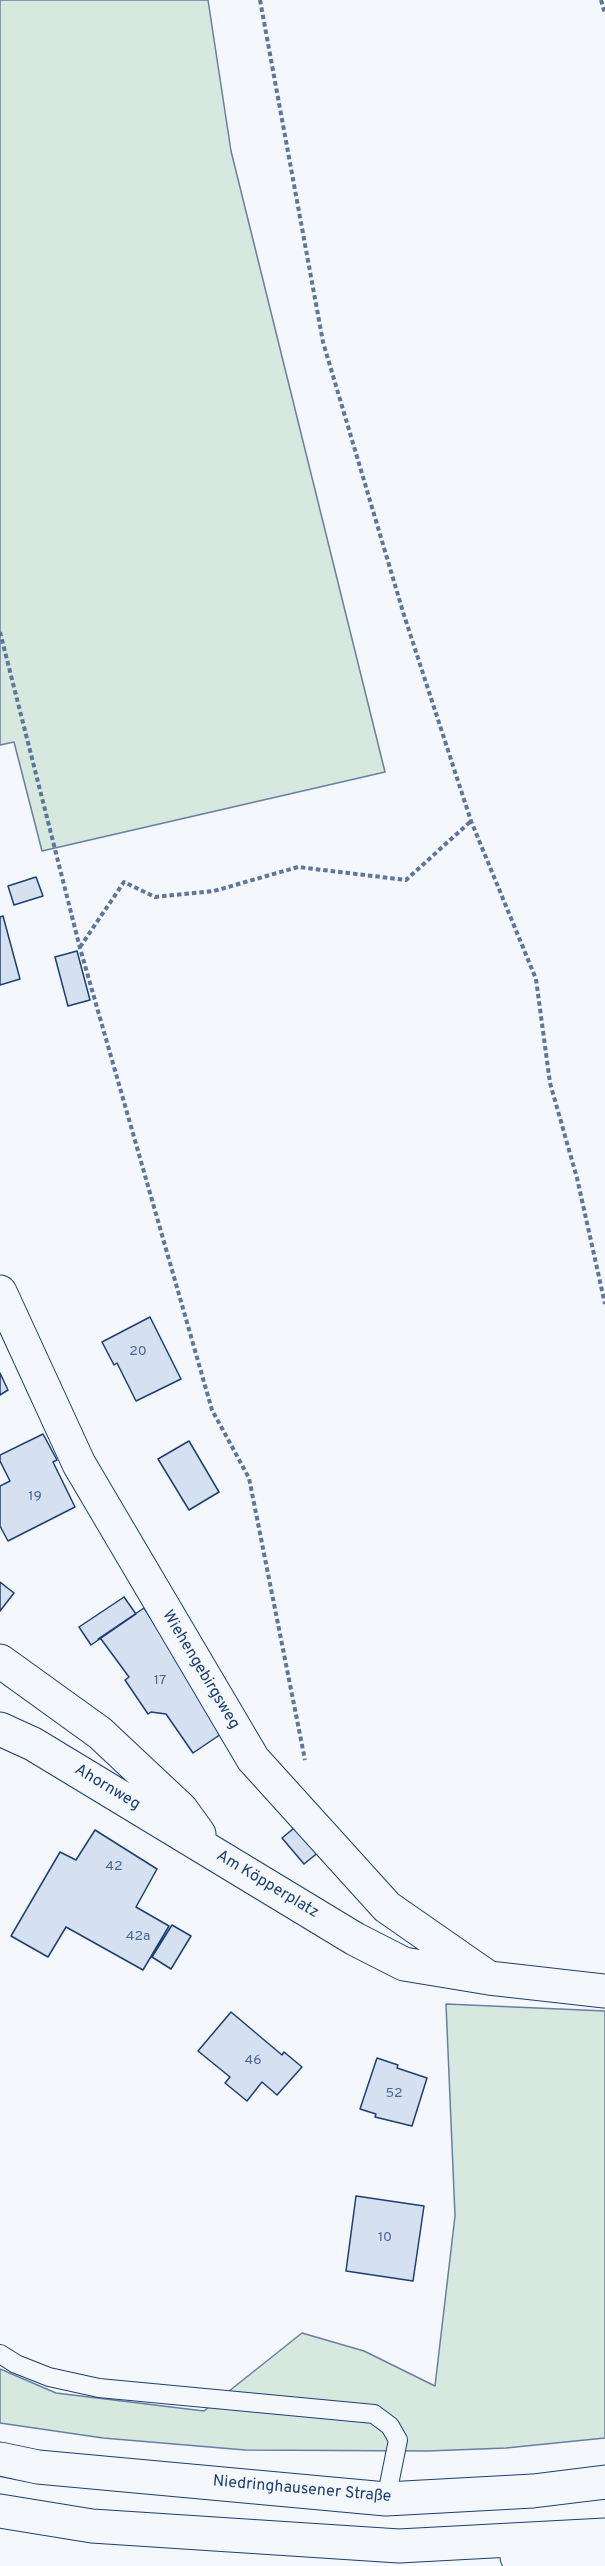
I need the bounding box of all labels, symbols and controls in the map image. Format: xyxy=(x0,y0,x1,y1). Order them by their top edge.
house number: 20 xyxy=(129,1344,147,1360)
house number: 19 xyxy=(28,1489,42,1505)
street label: Wiehengebirgsweg xyxy=(157,1607,243,1733)
house number: 17 xyxy=(154,1673,166,1689)
street label: Ahornweg xyxy=(71,1761,143,1815)
street label: Am Köpperplatz xyxy=(212,1847,322,1923)
house number: 42 xyxy=(105,1859,123,1875)
house number: 42a xyxy=(126,1929,150,1945)
house number: 46 xyxy=(244,2053,262,2069)
house number: 52 xyxy=(385,2086,403,2102)
house number: 10 xyxy=(378,2230,392,2246)
street label: Niedringhausener Straße xyxy=(212,2473,392,2507)

